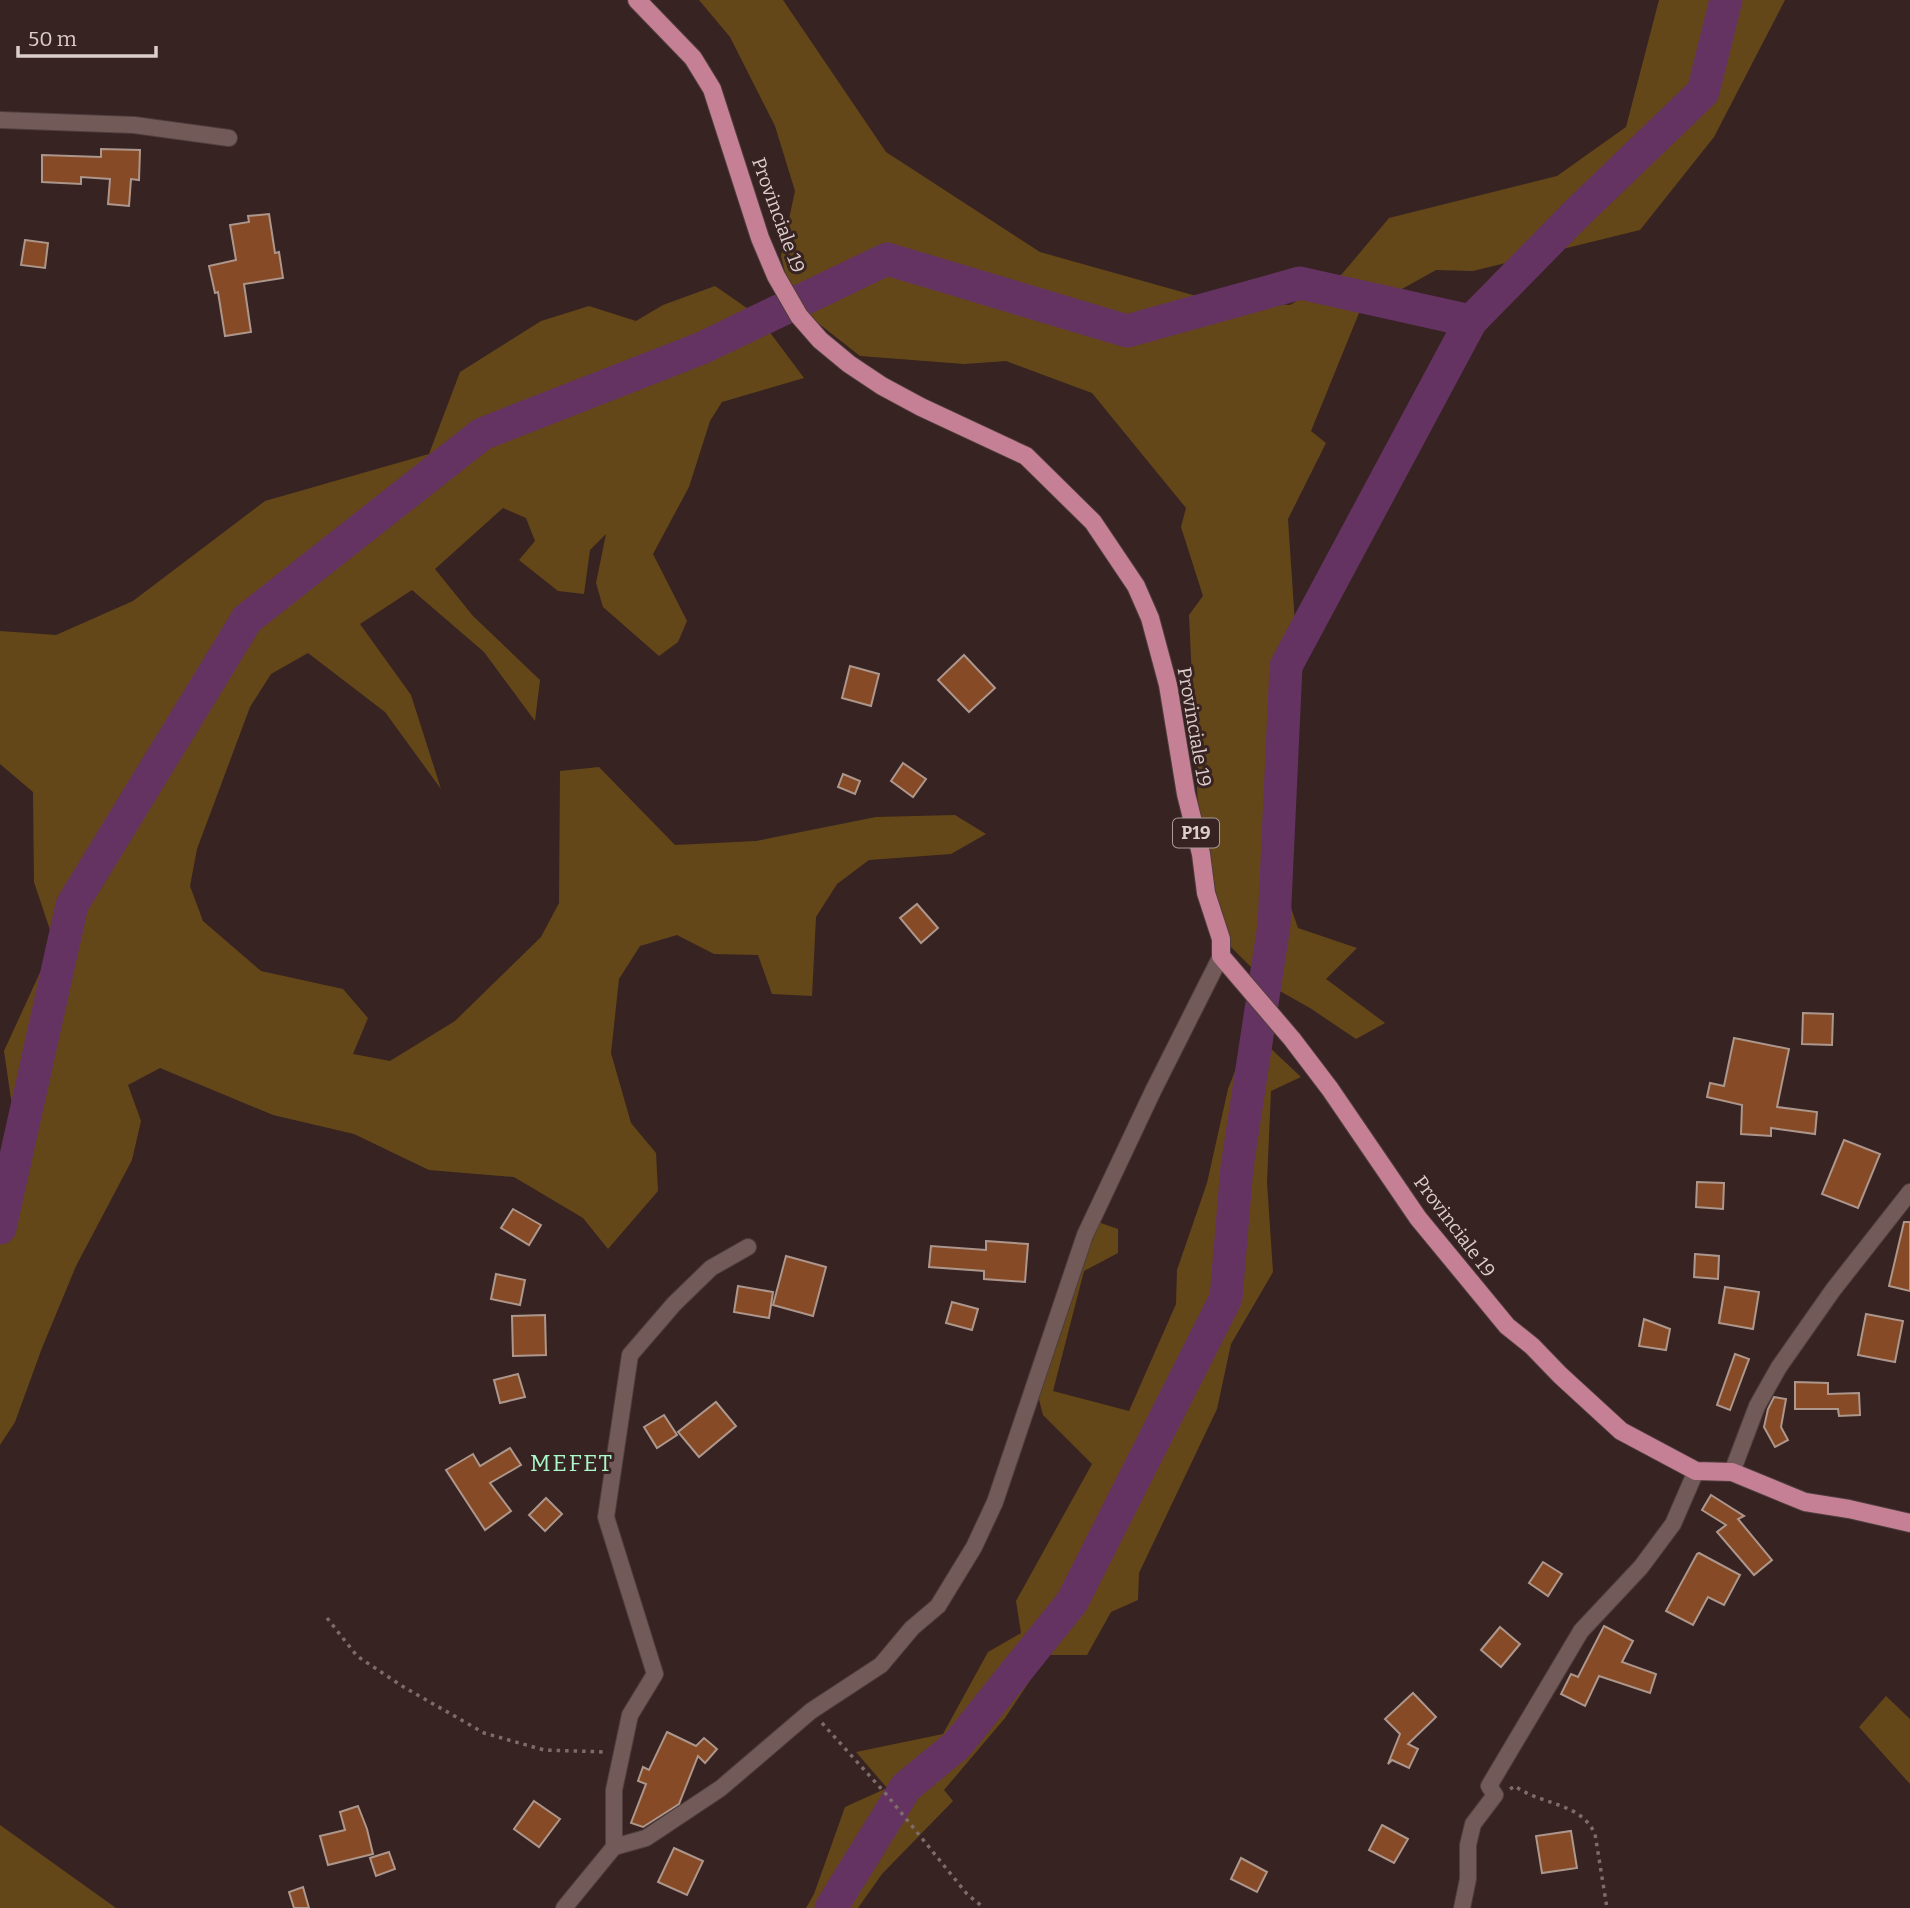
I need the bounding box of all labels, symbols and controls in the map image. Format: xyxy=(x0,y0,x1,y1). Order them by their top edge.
scale bar xyxy=(18,14,156,58)
text: 50 m xyxy=(28,26,77,52)
street label: Provinciale 19 xyxy=(747,154,810,276)
street label: Provinciale 19 xyxy=(1173,665,1216,789)
road number: P19 xyxy=(1173,818,1219,848)
street label: Provinciale 19 xyxy=(1409,1171,1500,1282)
district label: MEFET xyxy=(530,1449,614,1477)

